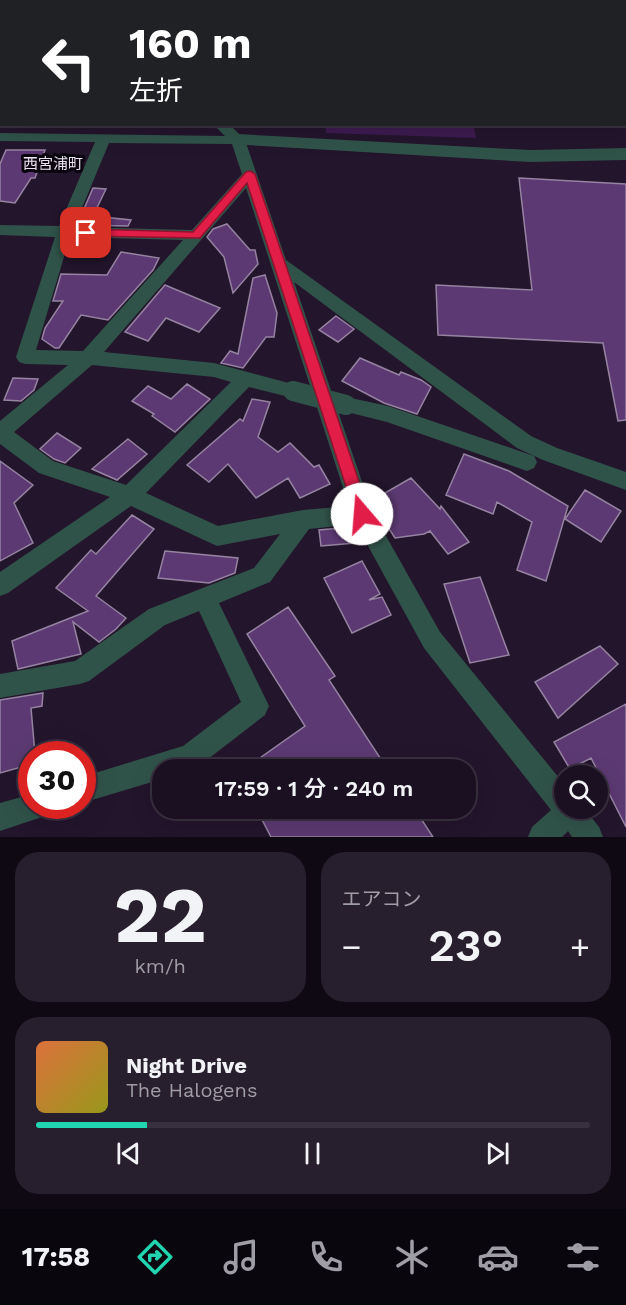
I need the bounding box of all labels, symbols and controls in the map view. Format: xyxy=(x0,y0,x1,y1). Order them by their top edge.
text: 160 m xyxy=(129,19,252,68)
icon: left xyxy=(30,24,108,102)
text: 左折 xyxy=(129,75,183,107)
district label: 西宮浦町 xyxy=(23,155,83,173)
pin xyxy=(60,207,111,258)
icon: arrive xyxy=(69,216,102,249)
position arrow xyxy=(330,482,394,546)
speed limit sign: 30 xyxy=(18,741,96,819)
map controls xyxy=(554,765,608,819)
button: search xyxy=(554,765,608,819)
text: 17:59 · 1 分 · 240 m xyxy=(215,776,413,801)
text: 22 xyxy=(114,869,207,961)
text: エアコン xyxy=(342,887,422,911)
text: 23° xyxy=(428,919,503,972)
text: − xyxy=(342,927,361,966)
text: + xyxy=(570,927,590,966)
text: km/h xyxy=(134,954,186,978)
text: Night Drive xyxy=(126,1053,247,1078)
text: The Halogens xyxy=(126,1078,258,1102)
icon: previous xyxy=(112,1137,145,1170)
icon: pause xyxy=(296,1137,329,1170)
icon: next xyxy=(481,1137,514,1170)
icon: directions xyxy=(134,1236,176,1278)
icon: music xyxy=(220,1236,262,1278)
icon: phone xyxy=(305,1236,347,1278)
icon: climate xyxy=(391,1236,433,1278)
icon: car xyxy=(477,1236,519,1278)
icon: filters xyxy=(562,1236,604,1278)
text: 17:58 xyxy=(22,1241,90,1273)

